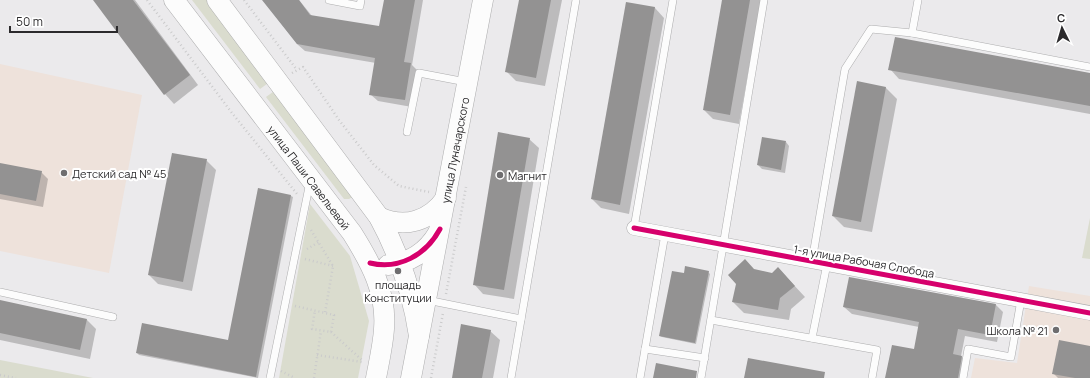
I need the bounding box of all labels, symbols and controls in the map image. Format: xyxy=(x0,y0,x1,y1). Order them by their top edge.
scale bar xyxy=(10,8,117,34)
north arrow xyxy=(1042,8,1082,48)
text: С xyxy=(1056,10,1066,25)
text: 50 m xyxy=(16,13,43,30)
street label: улица Луначарского xyxy=(437,95,472,204)
street label: улица Паши Савельевой xyxy=(265,122,354,232)
place label: Детский сад № 45 xyxy=(72,166,166,181)
marker: Детский сад № 45 xyxy=(59,168,69,178)
place label: Магнит xyxy=(508,168,547,183)
marker: Магнит xyxy=(495,170,505,180)
street label: 1-я улица Рабочая Слобода xyxy=(792,241,936,281)
marker: площадь Конституции xyxy=(393,266,403,276)
place label: площадь Конституции xyxy=(364,277,432,305)
place label: Школа № 21 xyxy=(987,323,1048,338)
marker: Школа № 21 xyxy=(1051,325,1061,335)

